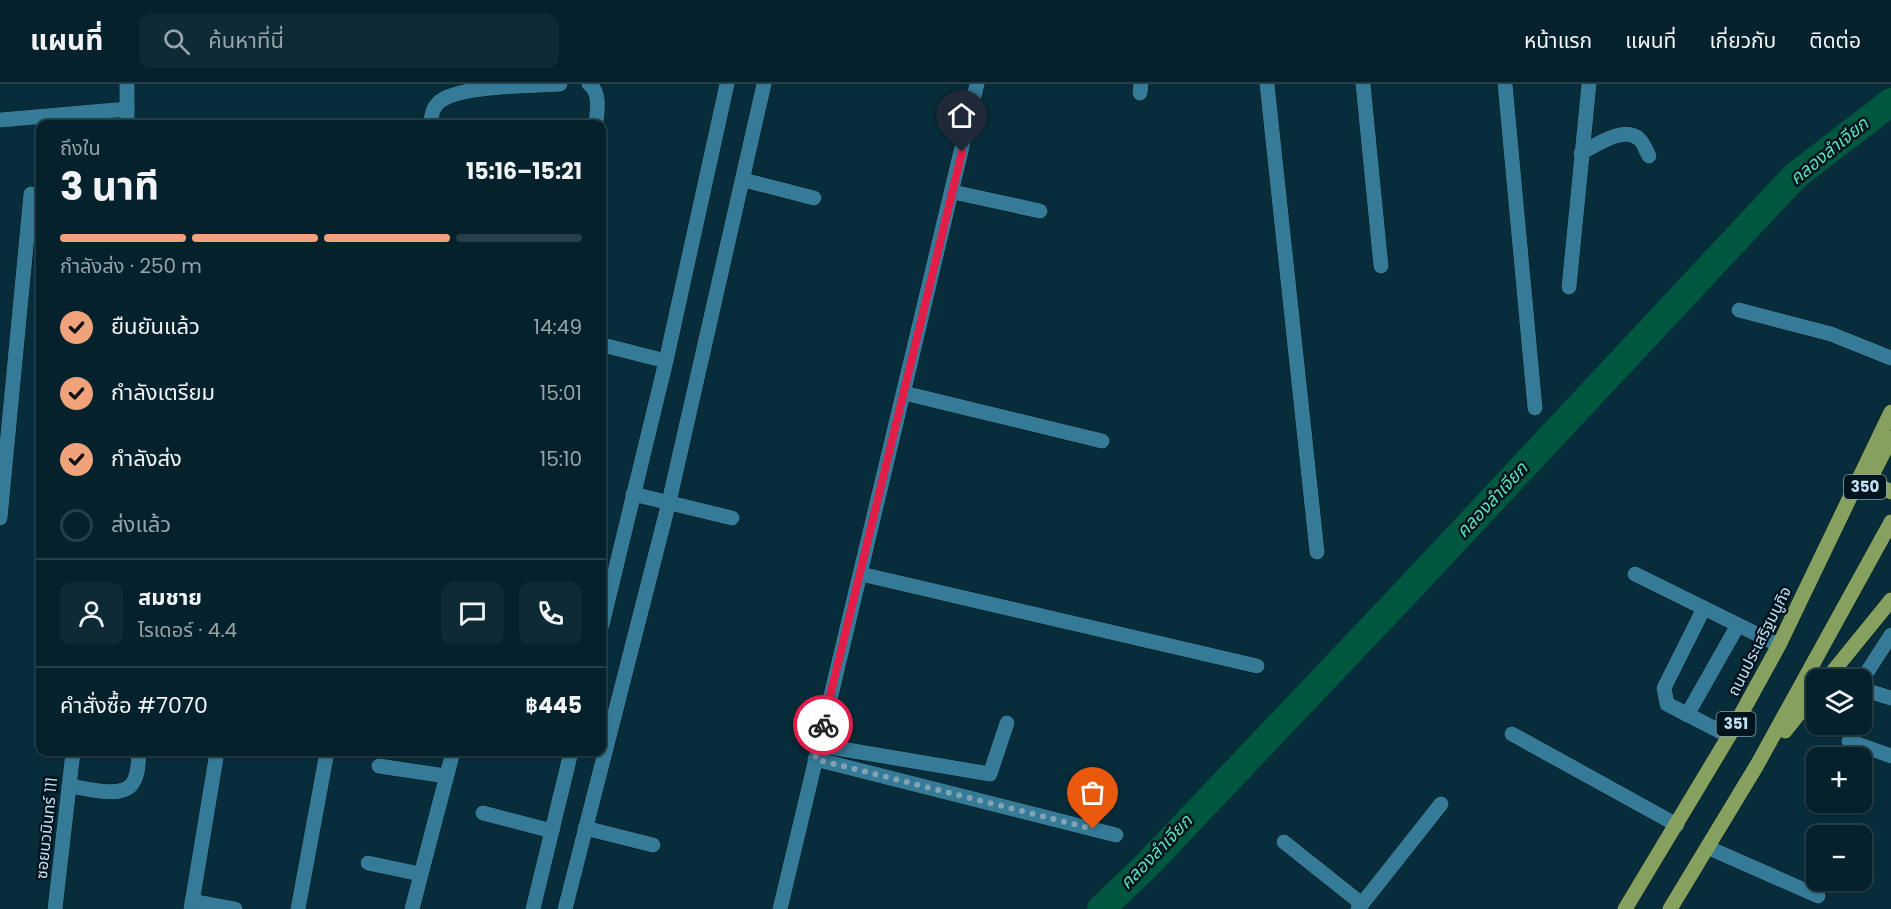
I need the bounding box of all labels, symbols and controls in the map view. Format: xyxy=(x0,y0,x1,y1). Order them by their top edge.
search box xyxy=(139,14,559,68)
text: แผนที่ xyxy=(30,21,103,60)
icon: search xyxy=(160,25,193,58)
text: ค้นหาที่นี่ xyxy=(208,25,284,56)
text: หน้าแรก xyxy=(1524,26,1592,55)
text: แผนที่ xyxy=(1625,26,1676,55)
text: เกี่ยวกับ xyxy=(1709,26,1776,55)
text: ติดต่อ xyxy=(1809,26,1861,55)
pin xyxy=(936,90,987,152)
icon: home xyxy=(945,99,978,132)
water label: คลองลำเจียก xyxy=(1784,110,1874,190)
text: ถึงใน xyxy=(60,134,101,162)
text: 15:16–15:21 xyxy=(466,156,582,187)
text: 3 นาที xyxy=(60,159,159,214)
text: กำลังส่ง · 250 m xyxy=(60,252,202,280)
icon: check xyxy=(60,311,93,344)
text: ยืนยันแล้ว xyxy=(111,311,200,342)
text: 14:49 xyxy=(534,313,582,341)
icon: check xyxy=(60,377,93,410)
text: กำลังเตรียม xyxy=(111,377,215,408)
text: 15:01 xyxy=(540,379,582,407)
icon: check xyxy=(60,443,93,476)
text: กำลังส่ง xyxy=(111,443,182,474)
text: 15:10 xyxy=(540,445,582,473)
water label: คลองลำเจียก xyxy=(1450,456,1534,543)
road number: 350 xyxy=(1844,475,1886,499)
text: ส่งแล้ว xyxy=(111,509,171,540)
button: person xyxy=(60,582,123,645)
text: สมชาย xyxy=(138,582,202,613)
button: chat xyxy=(441,582,504,645)
button: phone xyxy=(519,582,582,645)
street label: ถนนประเสริฐมนูกิจ xyxy=(1722,582,1797,700)
text: ไรเดอร์ · 4.4 xyxy=(138,616,237,644)
map controls xyxy=(1806,669,1872,891)
button: layers xyxy=(1806,669,1872,735)
text: คำสั่งซื้อ #7070 xyxy=(60,690,208,721)
text: ฿445 xyxy=(525,690,582,721)
courier xyxy=(793,695,853,755)
icon: bike xyxy=(807,709,840,742)
road number: 351 xyxy=(1716,712,1756,736)
button: + xyxy=(1806,747,1872,813)
pin xyxy=(1067,767,1118,829)
street label: ซอยนวมินทร์ 111 xyxy=(30,776,63,880)
icon: bag xyxy=(1076,776,1109,809)
water label: คลองลำเจียก xyxy=(1114,808,1198,894)
button: − xyxy=(1806,825,1872,891)

